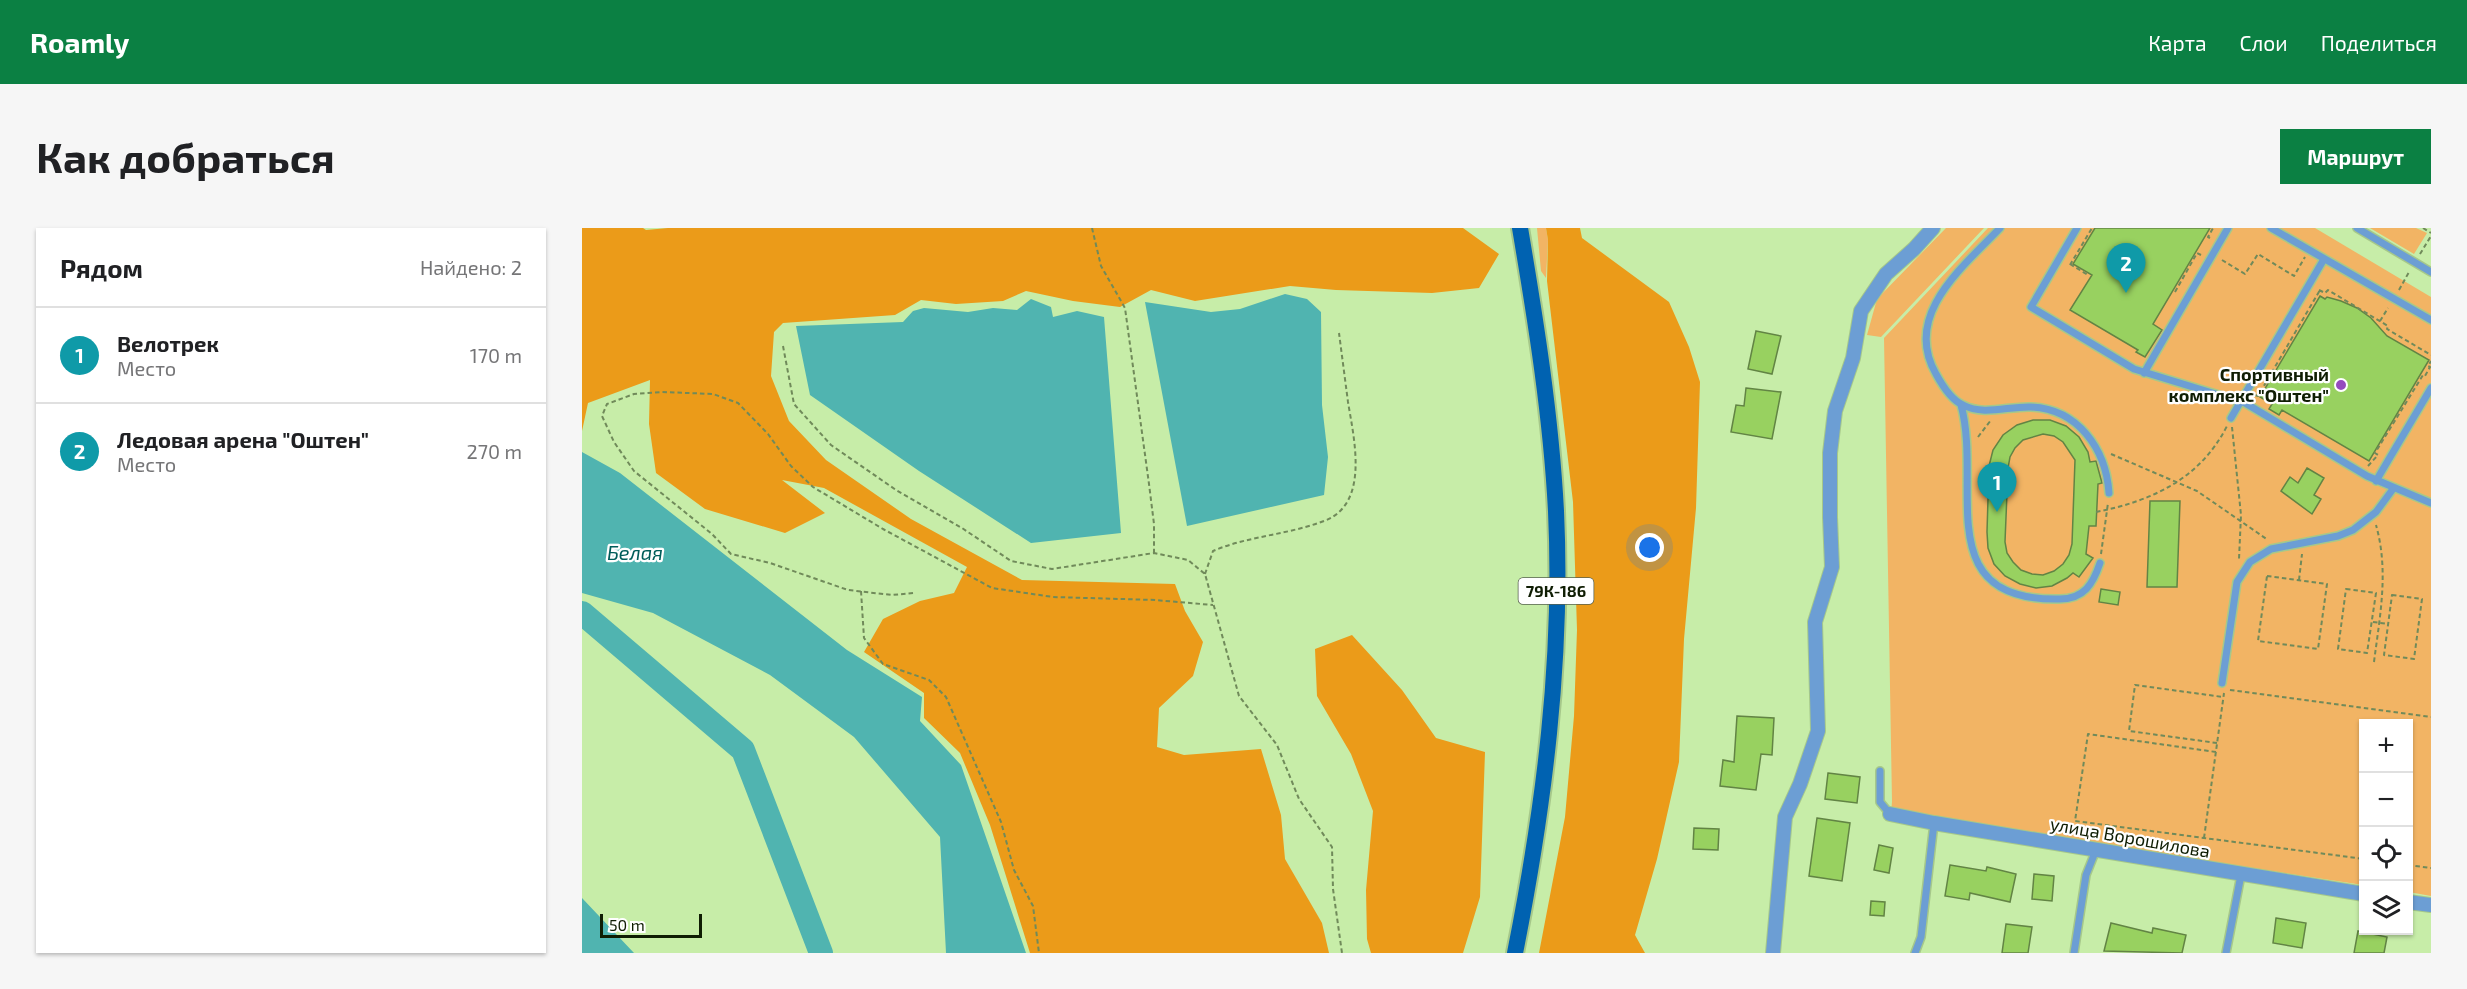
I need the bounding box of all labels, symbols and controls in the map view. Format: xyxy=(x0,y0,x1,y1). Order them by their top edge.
text: Roamly xyxy=(30,25,129,59)
text: Карта xyxy=(2148,30,2207,55)
text: Слои xyxy=(2240,30,2288,55)
text: Поделиться xyxy=(2321,30,2437,55)
button: Маршрут xyxy=(2280,129,2431,184)
text: Как добраться xyxy=(36,131,335,181)
pin: 2 xyxy=(2106,244,2146,293)
text: Рядом xyxy=(60,252,143,283)
text: Найдено: 2 xyxy=(420,255,522,279)
text: Велотрек xyxy=(117,330,219,356)
text: 1 xyxy=(75,343,84,367)
text: 170 m xyxy=(470,343,522,367)
text: Место xyxy=(117,356,176,380)
place label: Спортивный комплекс "Оштен" xyxy=(2169,363,2329,406)
marker: Спортивный комплекс "Оштен" xyxy=(2334,378,2348,392)
text: Ледовая арена "Оштен" xyxy=(117,426,369,452)
text: 2 xyxy=(74,439,85,463)
text: 270 m xyxy=(466,439,522,463)
text: Место xyxy=(117,452,176,476)
pin: 1 xyxy=(1978,462,2016,512)
your location xyxy=(1635,533,1664,562)
water label: Белая xyxy=(607,540,663,564)
road number: 79К-186 xyxy=(1518,578,1594,604)
map controls xyxy=(2359,719,2413,935)
button: + xyxy=(2359,719,2413,773)
button: − xyxy=(2359,773,2413,827)
street label: улица Ворошилова xyxy=(2049,812,2212,862)
button: locate xyxy=(2359,827,2413,881)
button: layers xyxy=(2359,881,2413,935)
scale bar xyxy=(600,911,702,938)
text: 50 m xyxy=(609,915,645,934)

